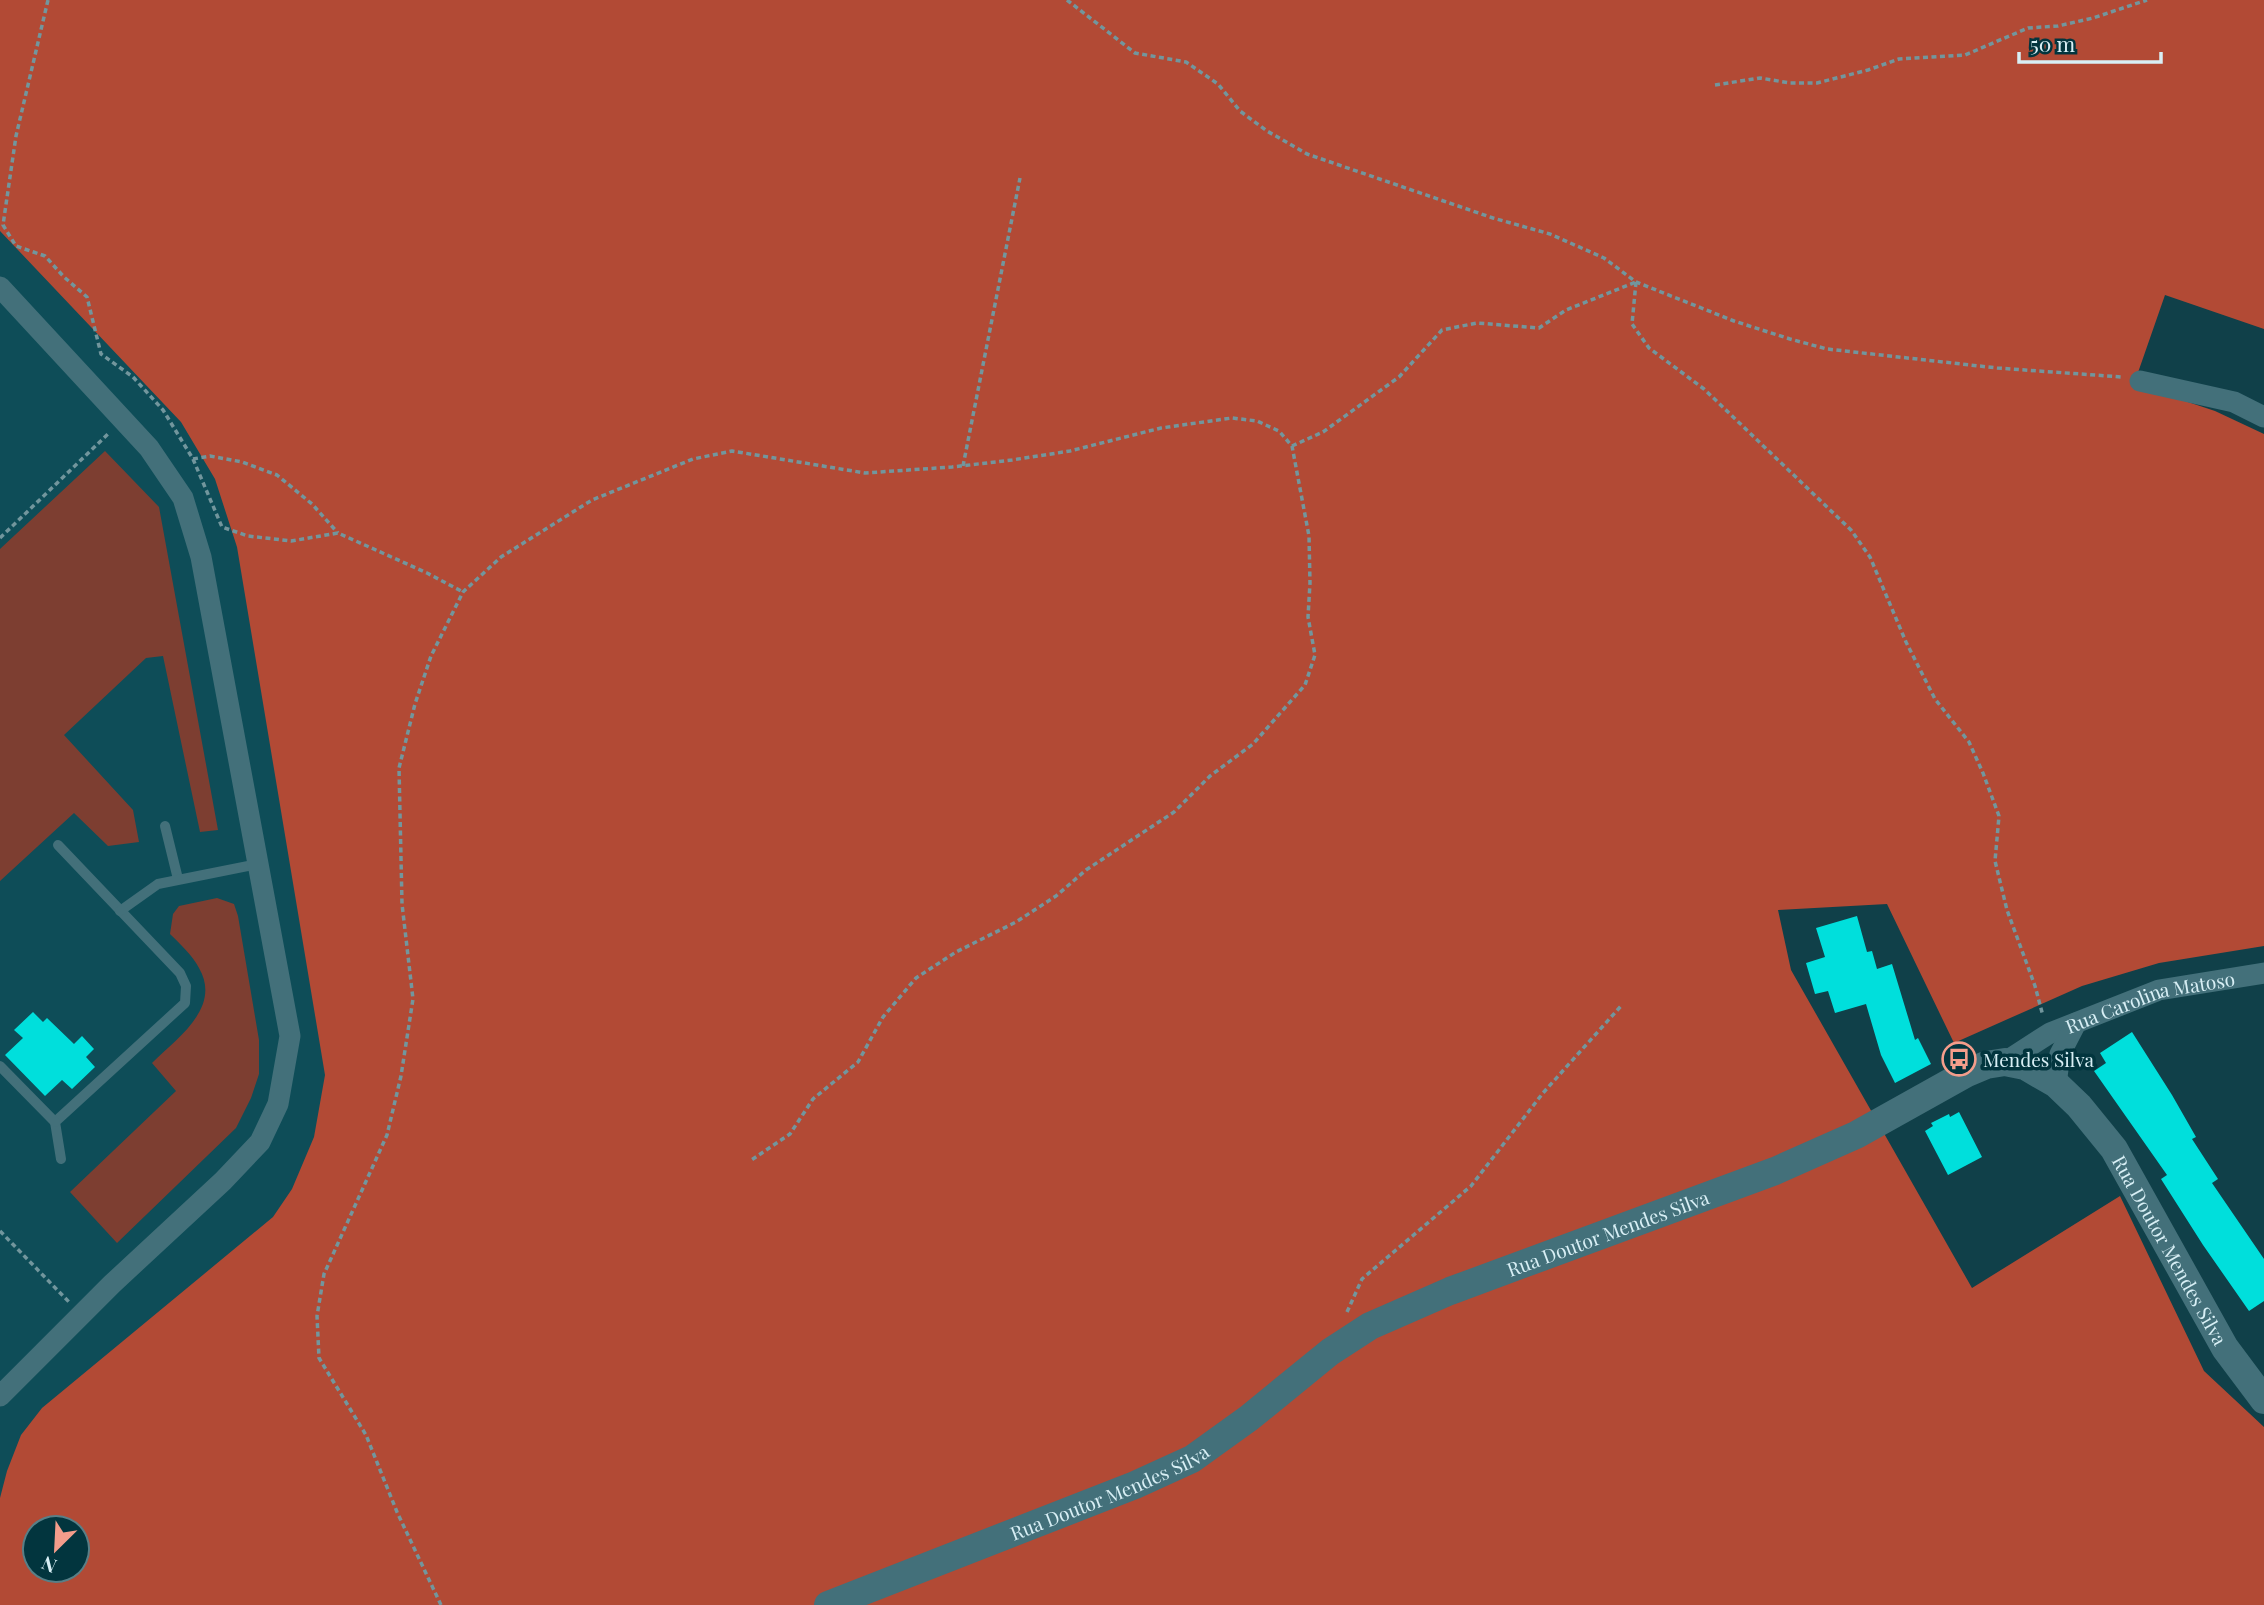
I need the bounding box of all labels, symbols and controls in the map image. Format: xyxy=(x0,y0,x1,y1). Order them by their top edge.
scale bar xyxy=(2019,21,2161,65)
text: 50 m xyxy=(2030,29,2076,57)
street label: Rua Carolina Matoso xyxy=(2061,965,2237,1039)
bus stop icon: Mendes Silva xyxy=(1940,1040,1978,1078)
place label: Mendes Silva xyxy=(1983,1046,2094,1072)
street label: Rua Doutor Mendes Silva xyxy=(2107,1150,2234,1350)
street label: Rua Doutor Mendes Silva xyxy=(1503,1183,1713,1282)
street label: Rua Doutor Mendes Silva xyxy=(1006,1438,1214,1546)
north arrow xyxy=(21,1514,91,1584)
text: N xyxy=(37,1551,60,1580)

